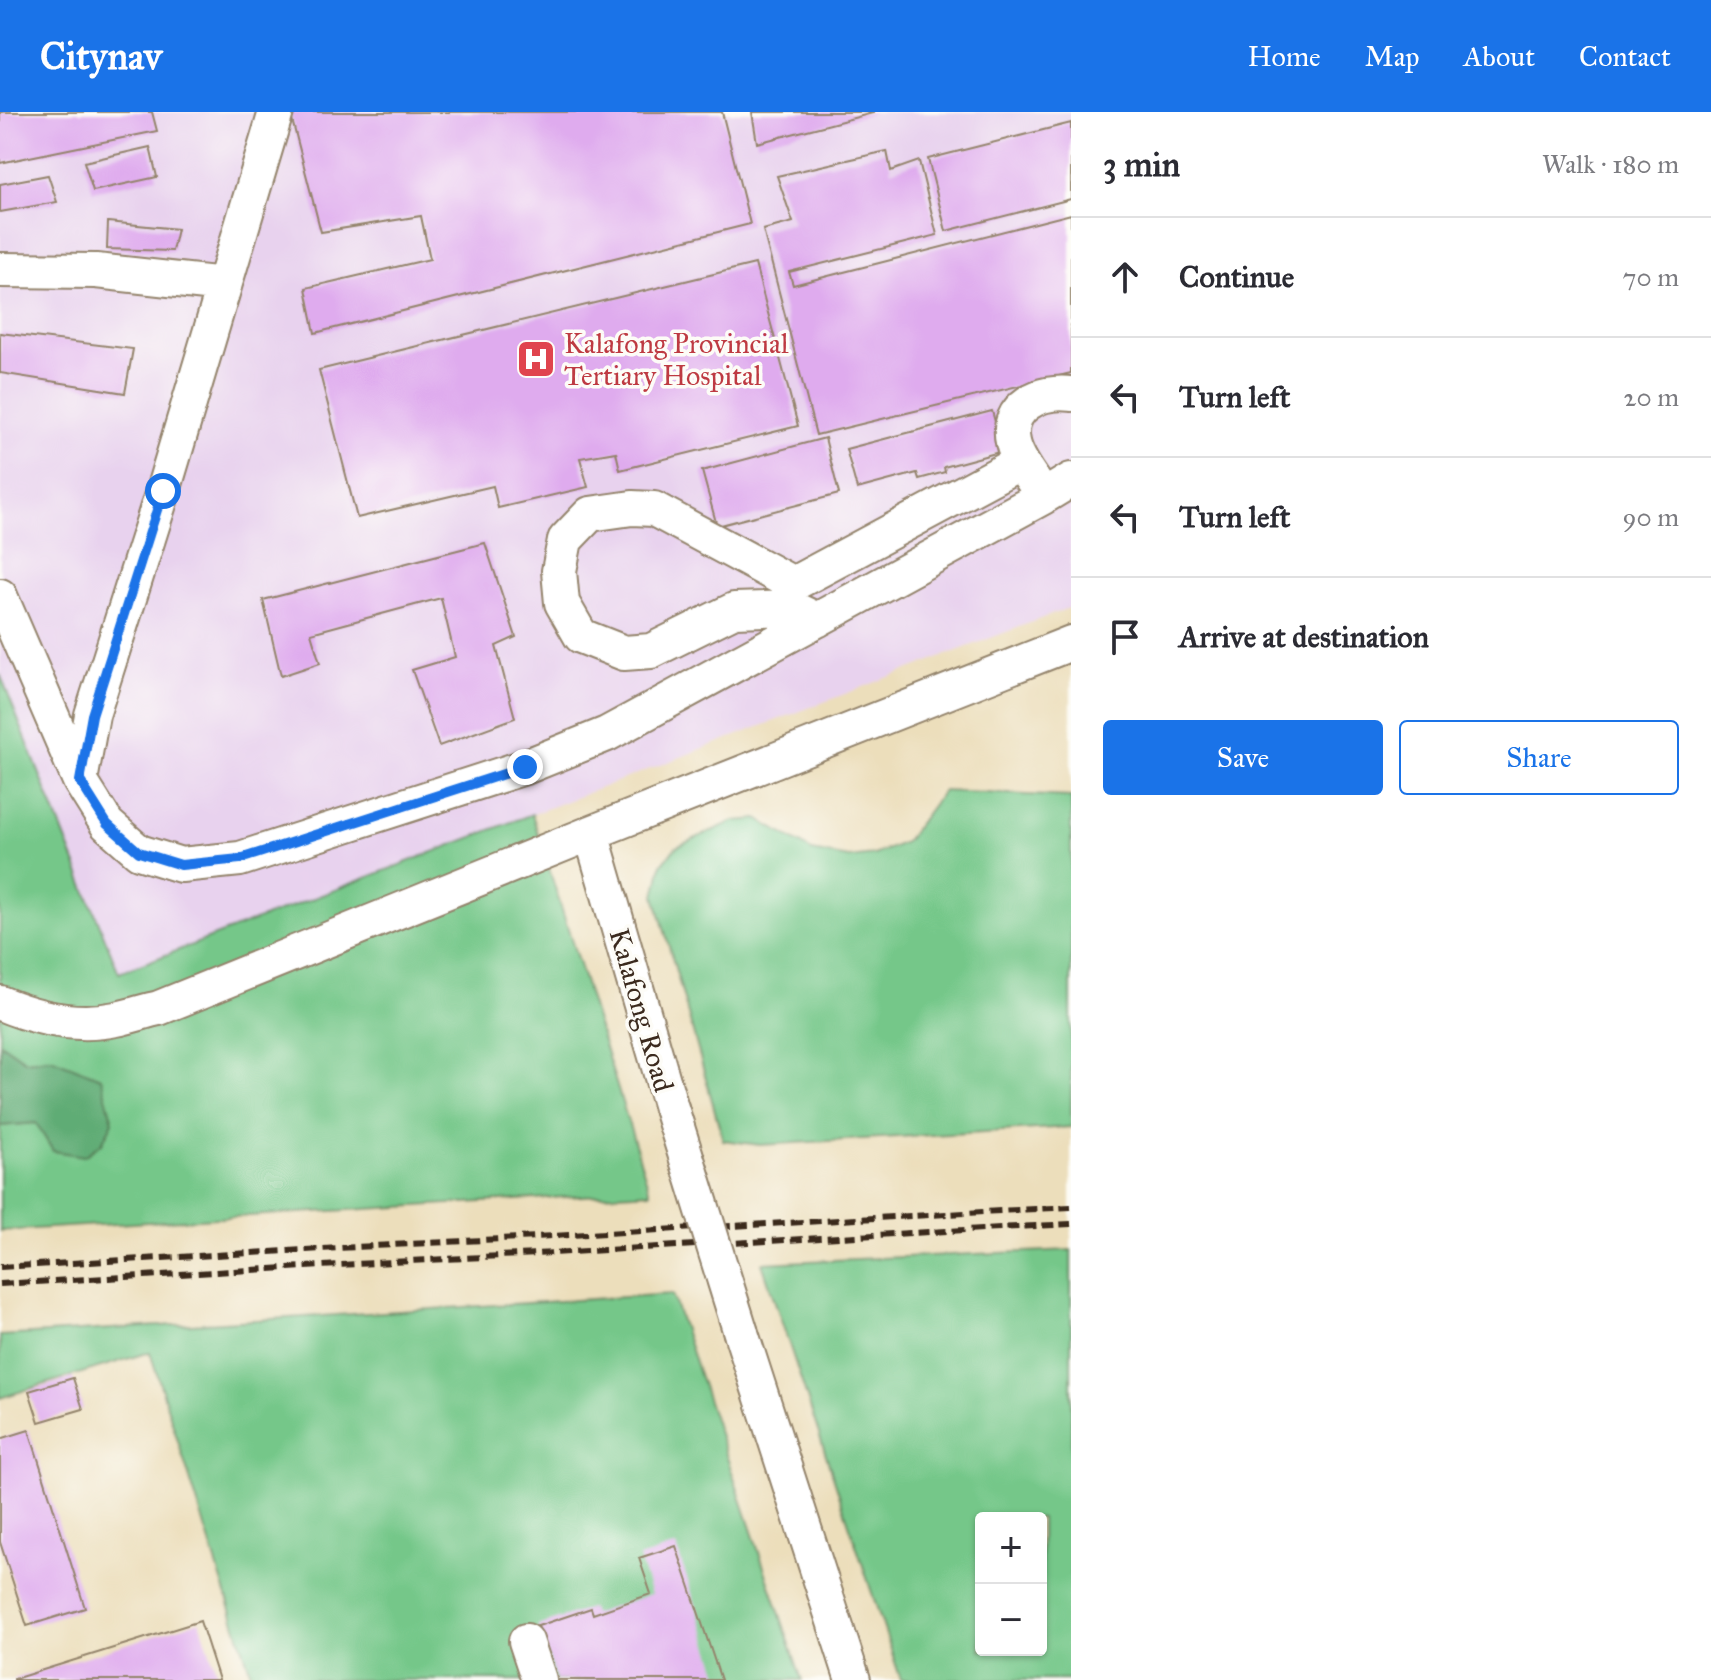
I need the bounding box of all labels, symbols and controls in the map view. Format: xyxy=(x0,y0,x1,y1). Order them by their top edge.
text: Citynav xyxy=(40,33,162,79)
text: Home xyxy=(1248,39,1321,74)
text: Map xyxy=(1365,39,1419,74)
text: About xyxy=(1463,39,1535,74)
text: Contact xyxy=(1579,39,1671,74)
text: 3 min xyxy=(1103,144,1180,185)
text: Walk · 180 m xyxy=(1542,148,1679,180)
icon: ahead xyxy=(1103,255,1147,299)
text: Continue xyxy=(1179,259,1294,295)
text: 70 m xyxy=(1623,261,1679,293)
place label: Kalafong Provincial Tertiary Hospital xyxy=(564,326,789,393)
hospital icon: Kalafong Provincial Tertiary Hospital xyxy=(515,338,557,380)
icon: left xyxy=(1103,375,1147,419)
text: Turn left xyxy=(1179,379,1290,415)
text: 20 m xyxy=(1624,381,1679,413)
route start xyxy=(145,473,181,509)
icon: left xyxy=(1103,495,1147,539)
text: Turn left xyxy=(1179,499,1290,535)
text: 90 m xyxy=(1622,501,1679,533)
icon: arrive xyxy=(1103,615,1147,659)
text: Arrive at destination xyxy=(1179,619,1429,655)
button: Save xyxy=(1103,720,1383,795)
button: Share xyxy=(1399,720,1679,795)
route end xyxy=(507,749,543,785)
street label: Kalafong Road xyxy=(601,924,682,1096)
map controls xyxy=(975,1512,1047,1656)
button: + xyxy=(975,1512,1047,1584)
button: − xyxy=(975,1584,1047,1656)

